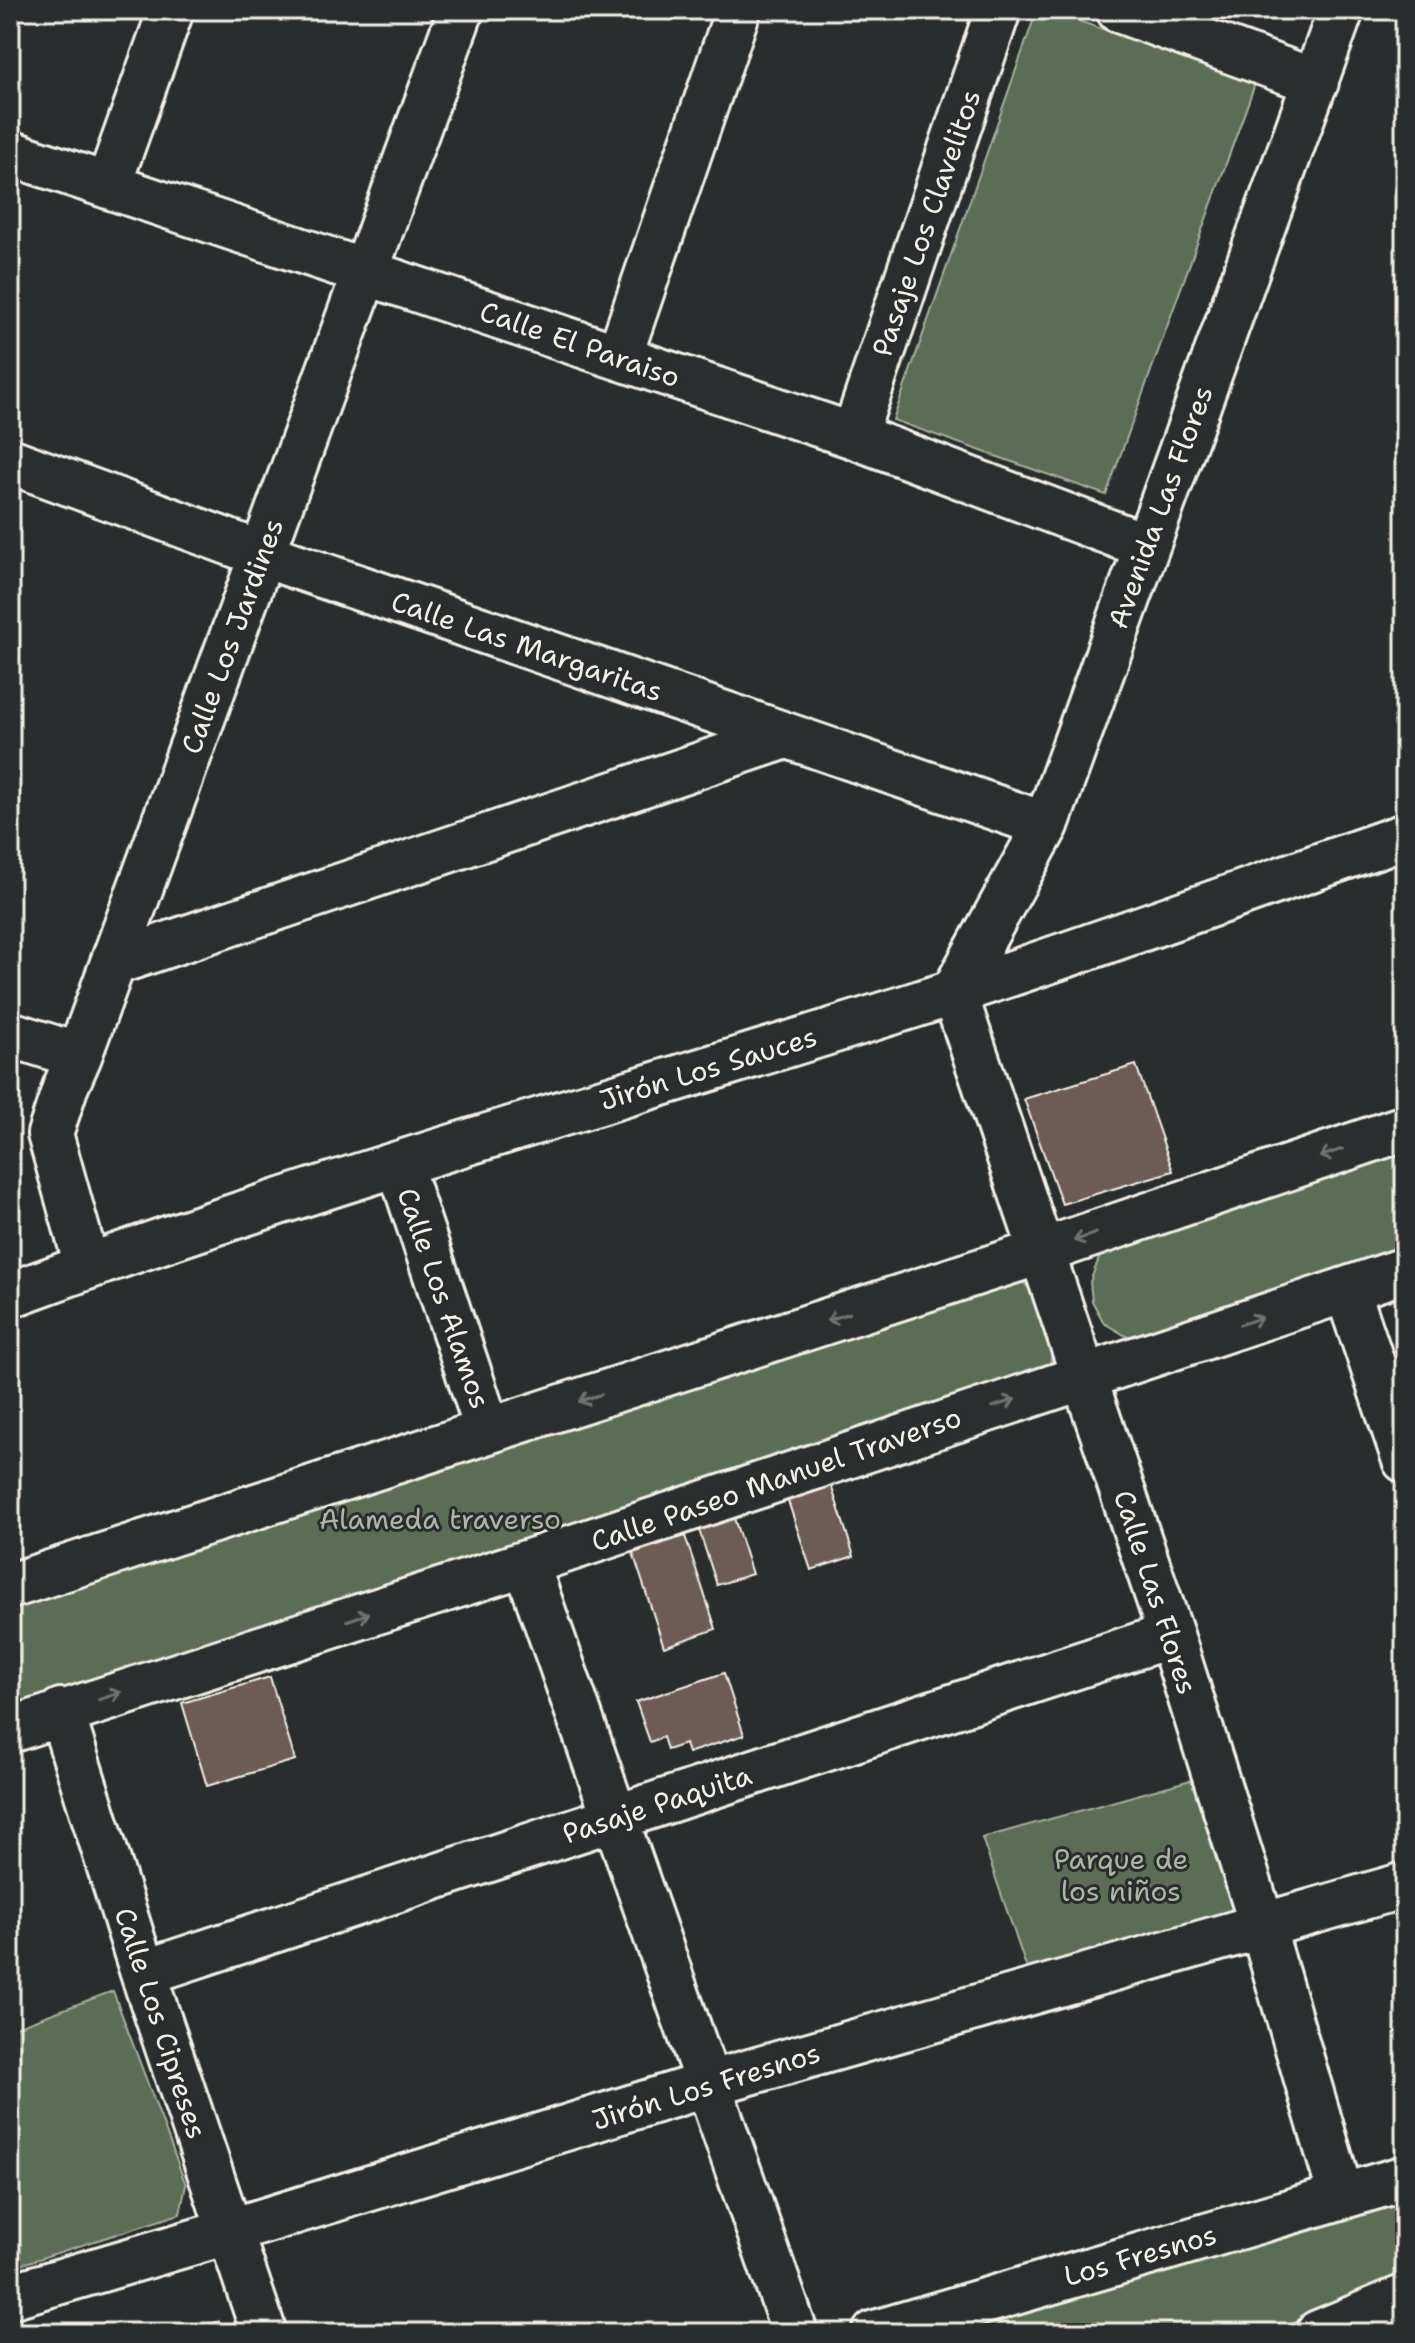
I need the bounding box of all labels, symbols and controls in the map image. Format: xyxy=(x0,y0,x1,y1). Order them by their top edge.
street label: Pasaje Los Clavelitos xyxy=(862,84,990,362)
street label: Calle El Paraiso xyxy=(475,292,685,396)
street label: Avenida Las Flores xyxy=(1098,380,1222,634)
street label: Calle Los Jardines xyxy=(172,513,292,759)
street label: Calle Las Margaritas xyxy=(386,582,668,710)
street label: Jirón Los Sauces xyxy=(595,1017,821,1119)
one-way arrow xyxy=(1319,1147,1344,1162)
street label: Calle Los Alamos xyxy=(388,1182,500,1414)
one-way arrow xyxy=(1073,1230,1098,1245)
one-way arrow xyxy=(825,1311,850,1326)
one-way arrow xyxy=(1238,1313,1263,1328)
one-way arrow xyxy=(578,1391,603,1406)
one-way arrow xyxy=(991,1395,1016,1410)
street label: Calle Paseo Manuel Traverso xyxy=(586,1398,966,1560)
street label: Calle Las Flores xyxy=(1105,1485,1207,1699)
park label: Alameda traverso xyxy=(319,1500,561,1538)
one-way arrow xyxy=(345,1609,370,1623)
one-way arrow xyxy=(98,1687,123,1702)
street label: Pasaje Paquita xyxy=(558,1756,756,1852)
park label: Parque de los niños xyxy=(1054,1840,1188,1910)
street label: Calle Los Cipreses xyxy=(106,1903,216,2143)
street label: Jirón Los Fresnos xyxy=(587,2033,825,2139)
street label: Los Fresnos xyxy=(1059,2215,1221,2295)

